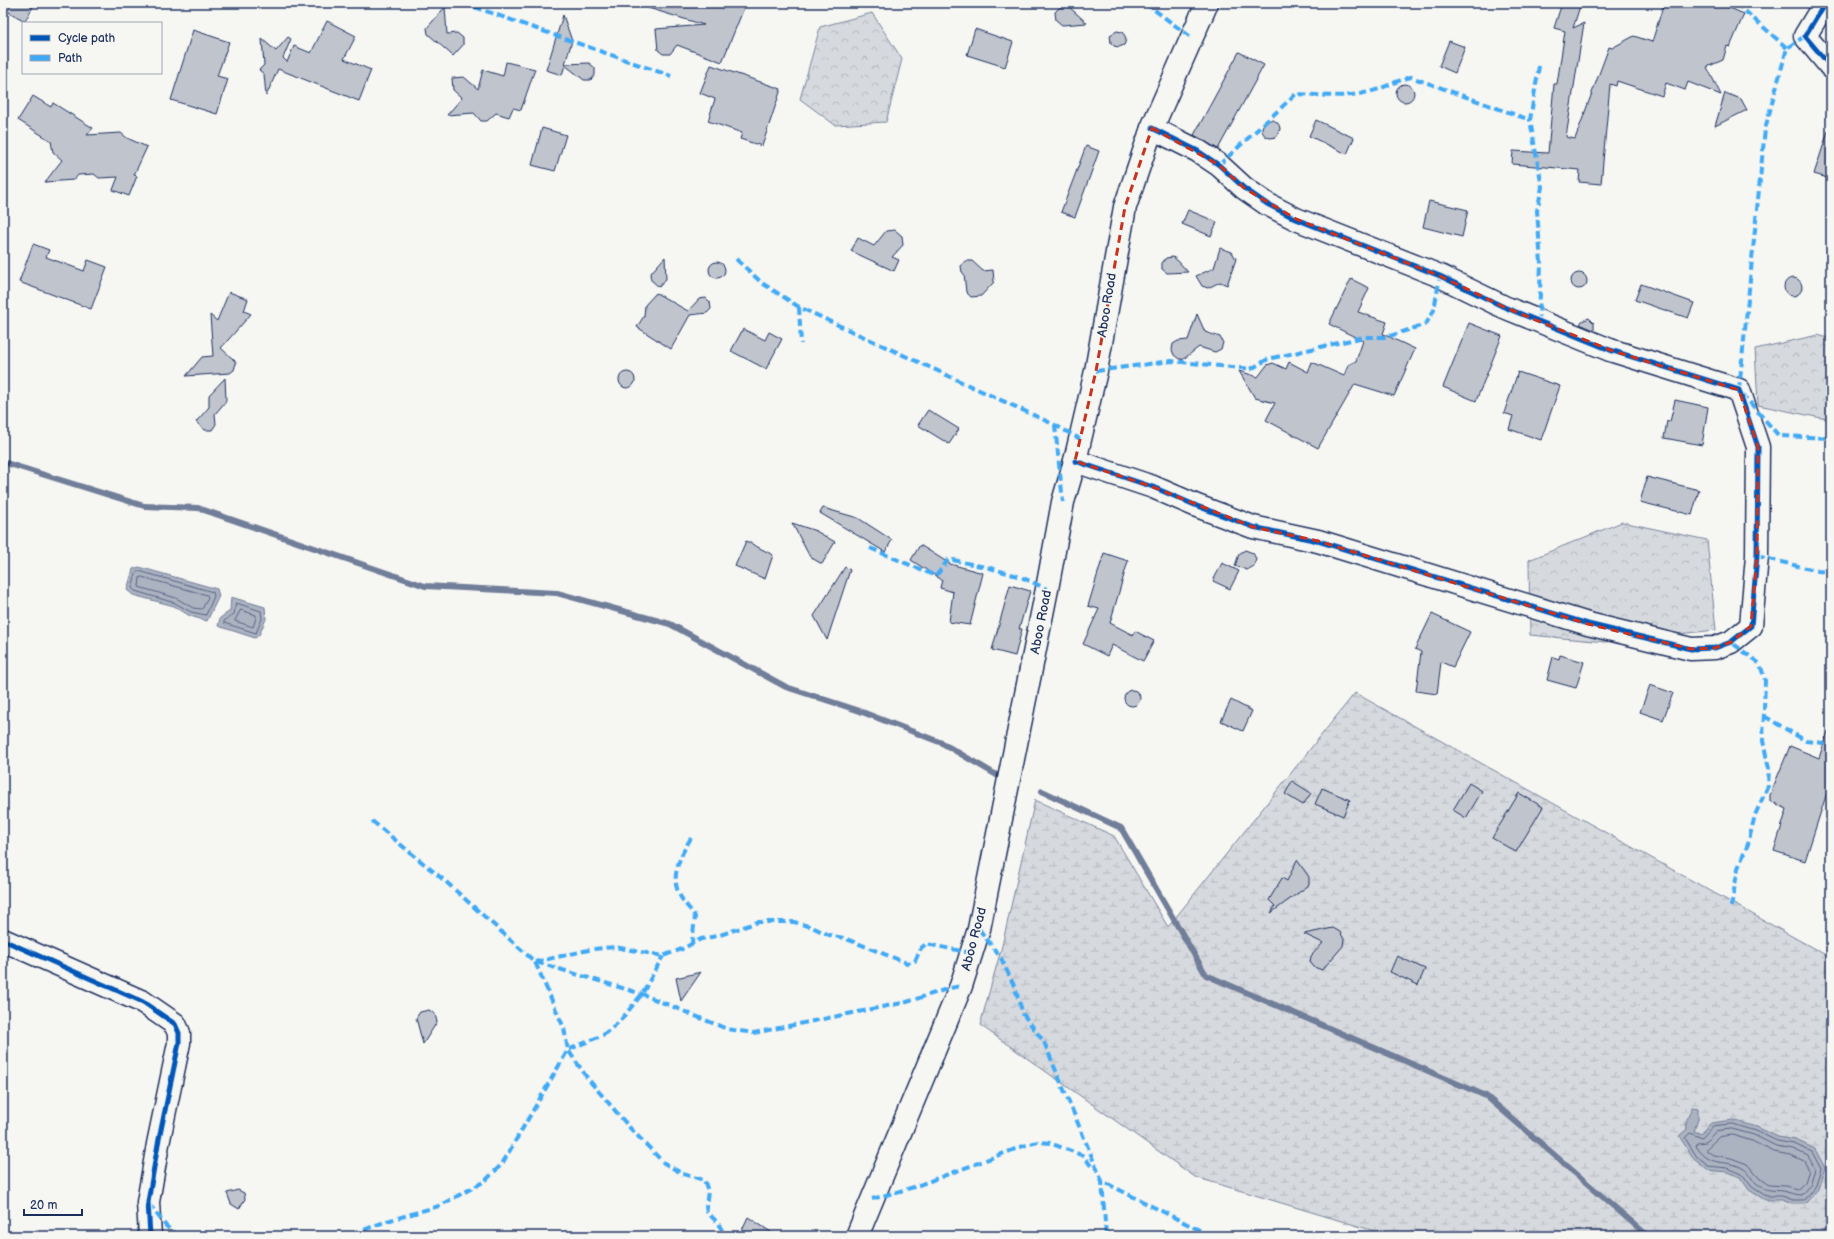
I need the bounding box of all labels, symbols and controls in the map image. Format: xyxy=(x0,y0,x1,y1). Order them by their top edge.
legend xyxy=(22,22,162,74)
text: Cycle path xyxy=(58,31,115,46)
text: Path xyxy=(58,51,83,66)
street label: Aboo Road xyxy=(1094,272,1120,338)
street label: Aboo Road xyxy=(1027,589,1055,655)
street label: Aboo Road xyxy=(958,906,990,972)
scale bar xyxy=(24,1191,82,1217)
text: 20 m xyxy=(30,1198,57,1213)

